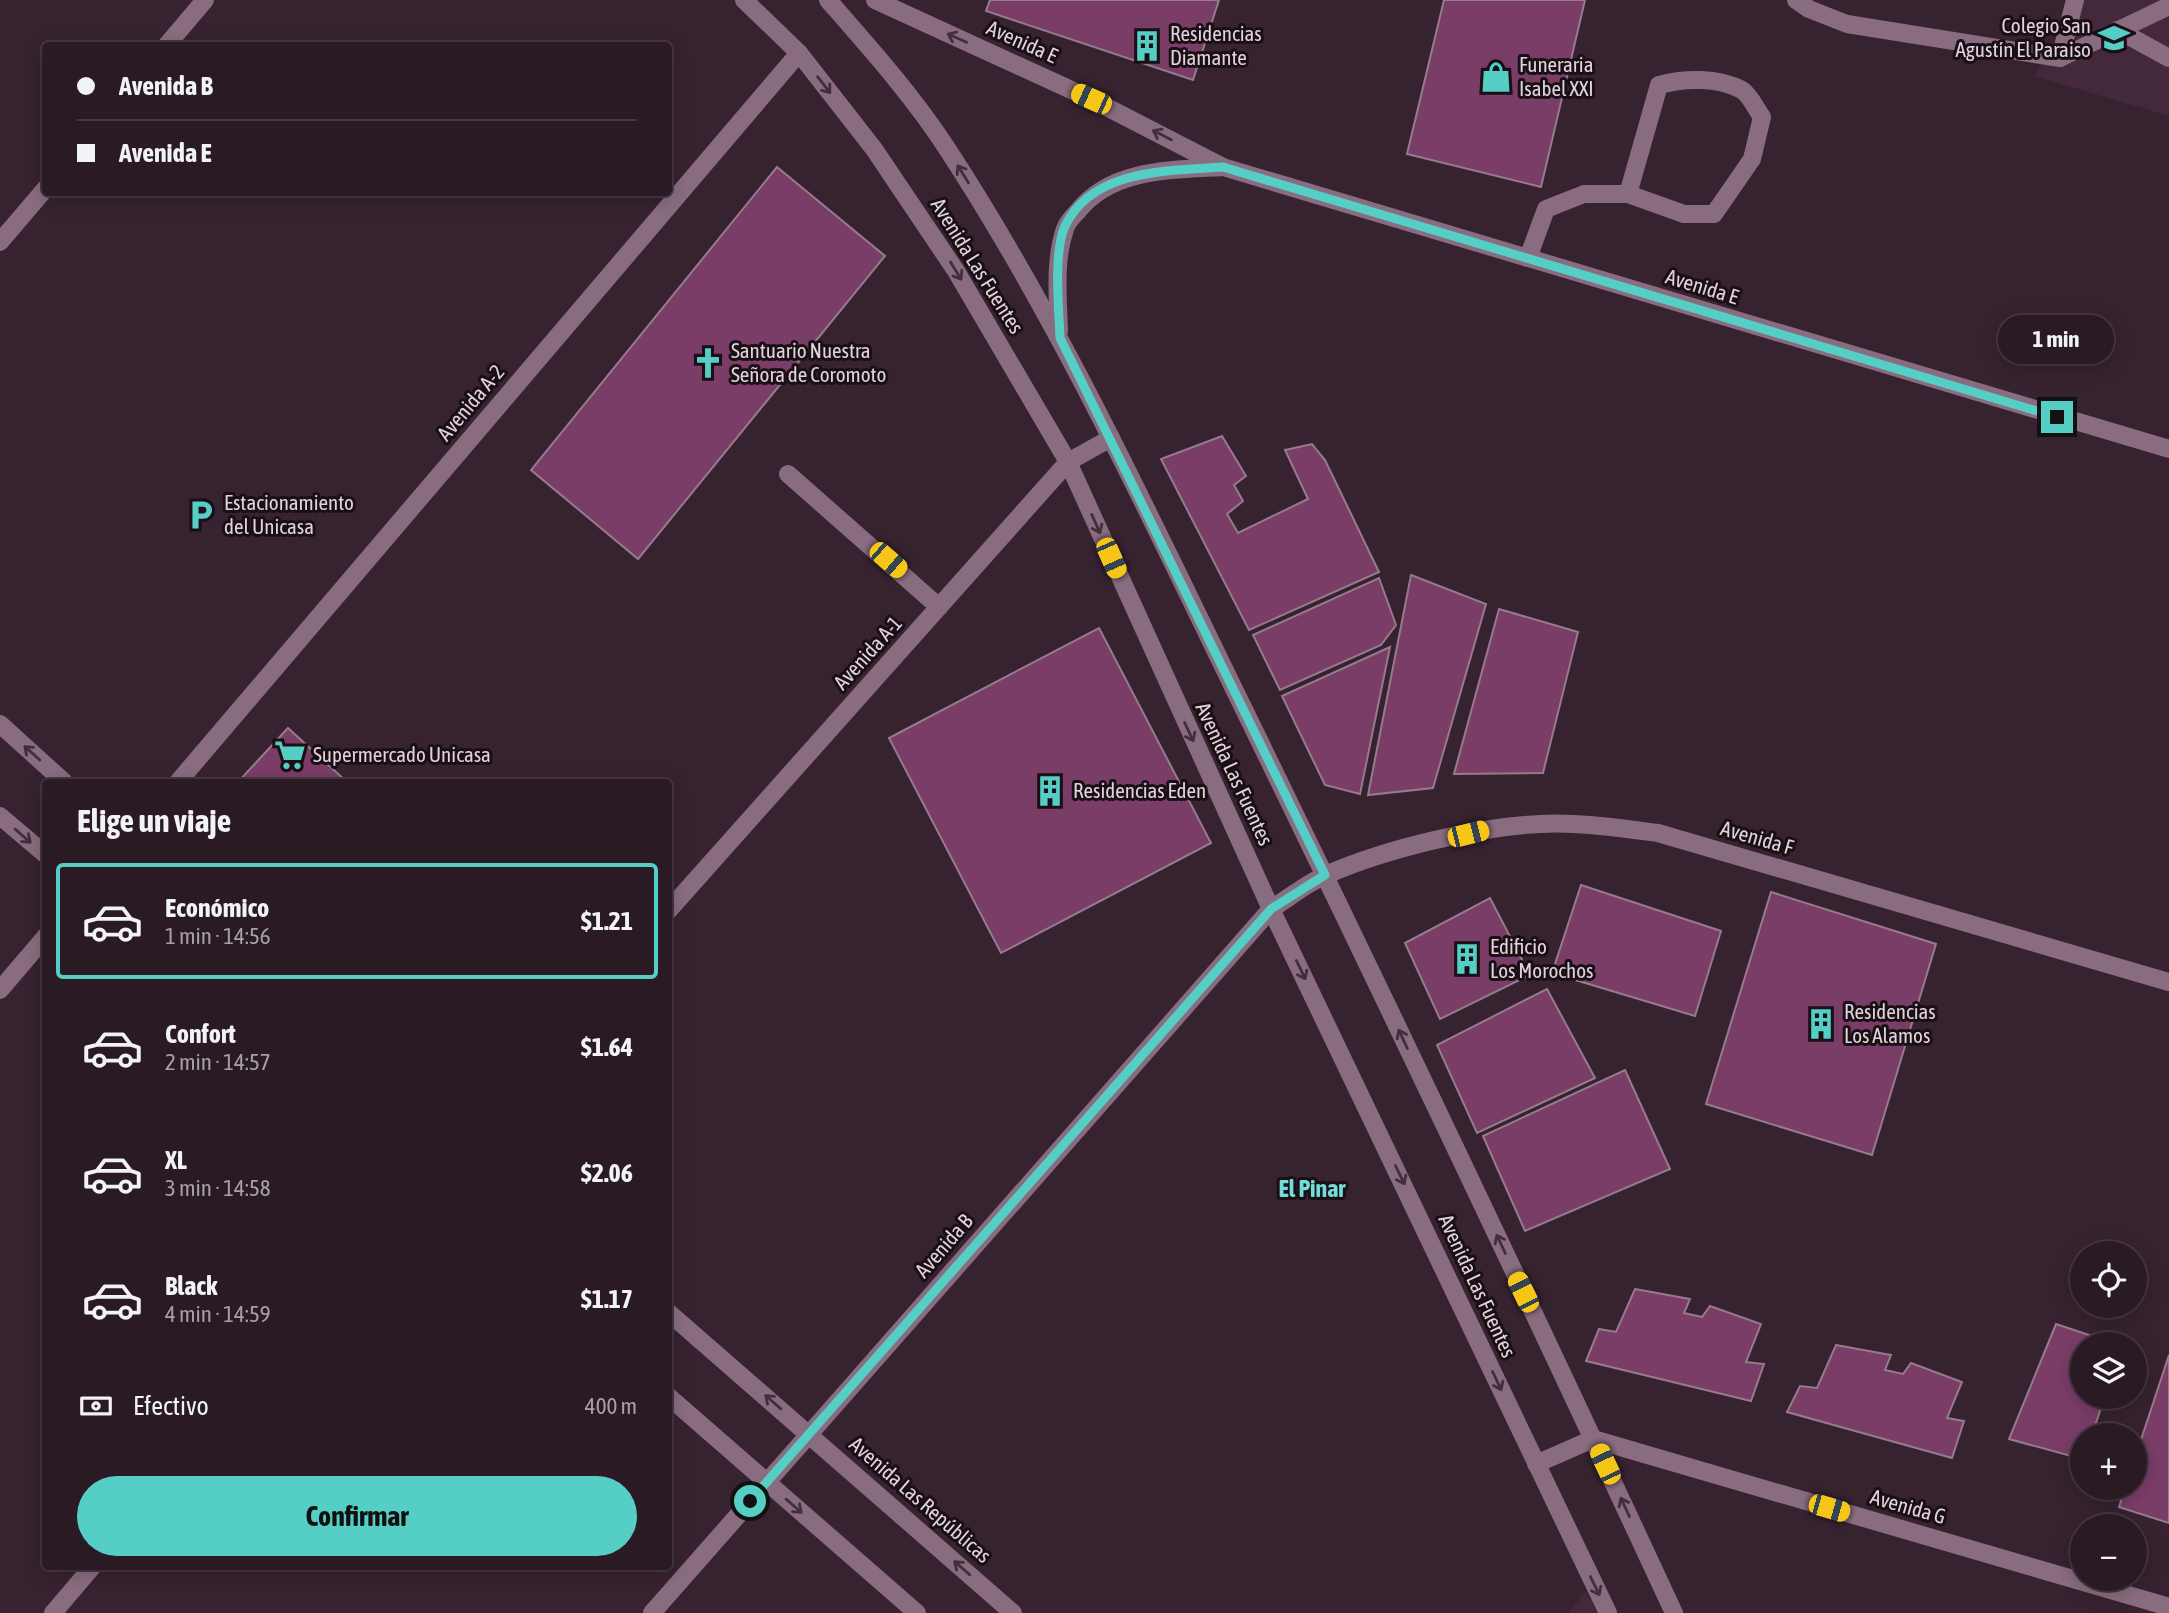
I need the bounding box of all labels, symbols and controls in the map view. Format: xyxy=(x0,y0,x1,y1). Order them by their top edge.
place label: Colegio San Agustín El Paraiso xyxy=(1956,13,2091,61)
street label: Avenida E xyxy=(983,15,1062,67)
place label: Residencias Diamante xyxy=(1170,21,1262,69)
school or university icon: Colegio San Agustín El Paraiso xyxy=(2097,21,2131,55)
building icon: Residencias Diamante xyxy=(1130,29,1164,63)
one-way arrow xyxy=(947,31,968,44)
place label: Funeraria Isabel XXI xyxy=(1519,52,1594,100)
shop icon: Funeraria Isabel XXI xyxy=(1479,60,1513,94)
text: Avenida B xyxy=(119,71,213,101)
one-way arrow xyxy=(817,76,832,94)
car xyxy=(1068,81,1115,117)
one-way arrow xyxy=(1153,128,1173,142)
text: Avenida E xyxy=(119,138,212,168)
one-way arrow xyxy=(955,165,969,185)
street label: Avenida Las Fuentes xyxy=(927,193,1029,338)
one-way arrow xyxy=(948,261,963,280)
street label: Avenida E xyxy=(1663,264,1742,308)
callout: 1 min xyxy=(1999,316,2115,364)
text: 1 min xyxy=(2033,326,2079,352)
place label: Santuario Nuestra Señora de Coromoto xyxy=(731,338,886,386)
church icon: Santuario Nuestra Señora de Coromoto xyxy=(691,346,725,380)
street label: Avenida A-2 xyxy=(432,360,509,445)
route end xyxy=(2041,401,2073,433)
place label: Estacionamiento del Unicasa xyxy=(224,490,354,538)
parking icon: Estacionamiento del Unicasa xyxy=(184,498,218,532)
one-way arrow xyxy=(1090,513,1103,535)
car xyxy=(1093,535,1130,581)
car xyxy=(866,538,911,582)
street label: Avenida A-1 xyxy=(828,611,906,694)
street label: Avenida Las Fuentes xyxy=(1191,698,1279,849)
one-way arrow xyxy=(1183,721,1197,742)
supermarket icon: Supermercado Unicasa xyxy=(273,738,307,772)
place label: Supermercado Unicasa xyxy=(313,742,491,766)
one-way arrow xyxy=(24,745,41,762)
building icon: Residencias Eden xyxy=(1033,774,1067,808)
place label: Residencias Eden xyxy=(1073,778,1206,802)
text: Elige un viaje xyxy=(77,802,231,839)
street label: Avenida F xyxy=(1718,815,1797,859)
car xyxy=(1446,819,1491,849)
one-way arrow xyxy=(14,827,31,844)
icon: car xyxy=(81,890,144,953)
text: Económico xyxy=(165,893,269,923)
text: $1.21 xyxy=(581,906,633,936)
text: 1 min · 14:56 xyxy=(165,923,271,949)
place label: Edificio Los Morochos xyxy=(1490,934,1594,982)
building icon: Edificio Los Morochos xyxy=(1450,942,1484,976)
one-way arrow xyxy=(1295,959,1308,980)
place label: Residencias Los Alamos xyxy=(1844,999,1936,1047)
building icon: Residencias Los Alamos xyxy=(1804,1007,1838,1041)
icon: car xyxy=(81,1016,144,1079)
text: Confort xyxy=(165,1019,236,1049)
one-way arrow xyxy=(1396,1029,1409,1050)
text: $1.64 xyxy=(581,1032,633,1062)
text: 2 min · 14:57 xyxy=(165,1049,271,1075)
icon: car xyxy=(81,1142,144,1205)
text: XL xyxy=(165,1145,187,1175)
text: $2.06 xyxy=(581,1158,633,1188)
one-way arrow xyxy=(1393,1164,1407,1185)
text: 3 min · 14:58 xyxy=(165,1175,271,1201)
district label: El Pinar xyxy=(1279,1175,1346,1202)
street label: Avenida B xyxy=(909,1209,977,1282)
street label: Avenida Las Fuentes xyxy=(1434,1210,1522,1361)
one-way arrow xyxy=(1494,1234,1507,1256)
map controls xyxy=(2070,1241,2147,1591)
button: locate xyxy=(2070,1241,2147,1318)
icon: car xyxy=(81,1268,144,1331)
car xyxy=(1505,1269,1542,1315)
text: Black xyxy=(165,1271,217,1301)
text: $1.17 xyxy=(581,1284,633,1314)
text: 4 min · 14:59 xyxy=(165,1301,271,1327)
button: layers xyxy=(2070,1332,2147,1409)
one-way arrow xyxy=(1491,1370,1504,1391)
icon: cash xyxy=(77,1387,115,1425)
text: Efectivo xyxy=(133,1391,209,1421)
text: 400 m xyxy=(585,1393,637,1419)
one-way arrow xyxy=(764,1394,782,1410)
button: + xyxy=(2070,1423,2147,1500)
street label: Avenida Las Repúblicas xyxy=(845,1431,996,1567)
car xyxy=(1587,1441,1624,1487)
button: Confirmar xyxy=(77,1476,637,1556)
street label: Avenida G xyxy=(1868,1484,1949,1528)
route start xyxy=(734,1485,766,1517)
car xyxy=(1806,1492,1853,1524)
one-way arrow xyxy=(1617,1496,1630,1517)
one-way arrow xyxy=(785,1498,803,1514)
button: − xyxy=(2070,1514,2147,1591)
one-way arrow xyxy=(953,1560,971,1576)
one-way arrow xyxy=(1589,1575,1603,1596)

